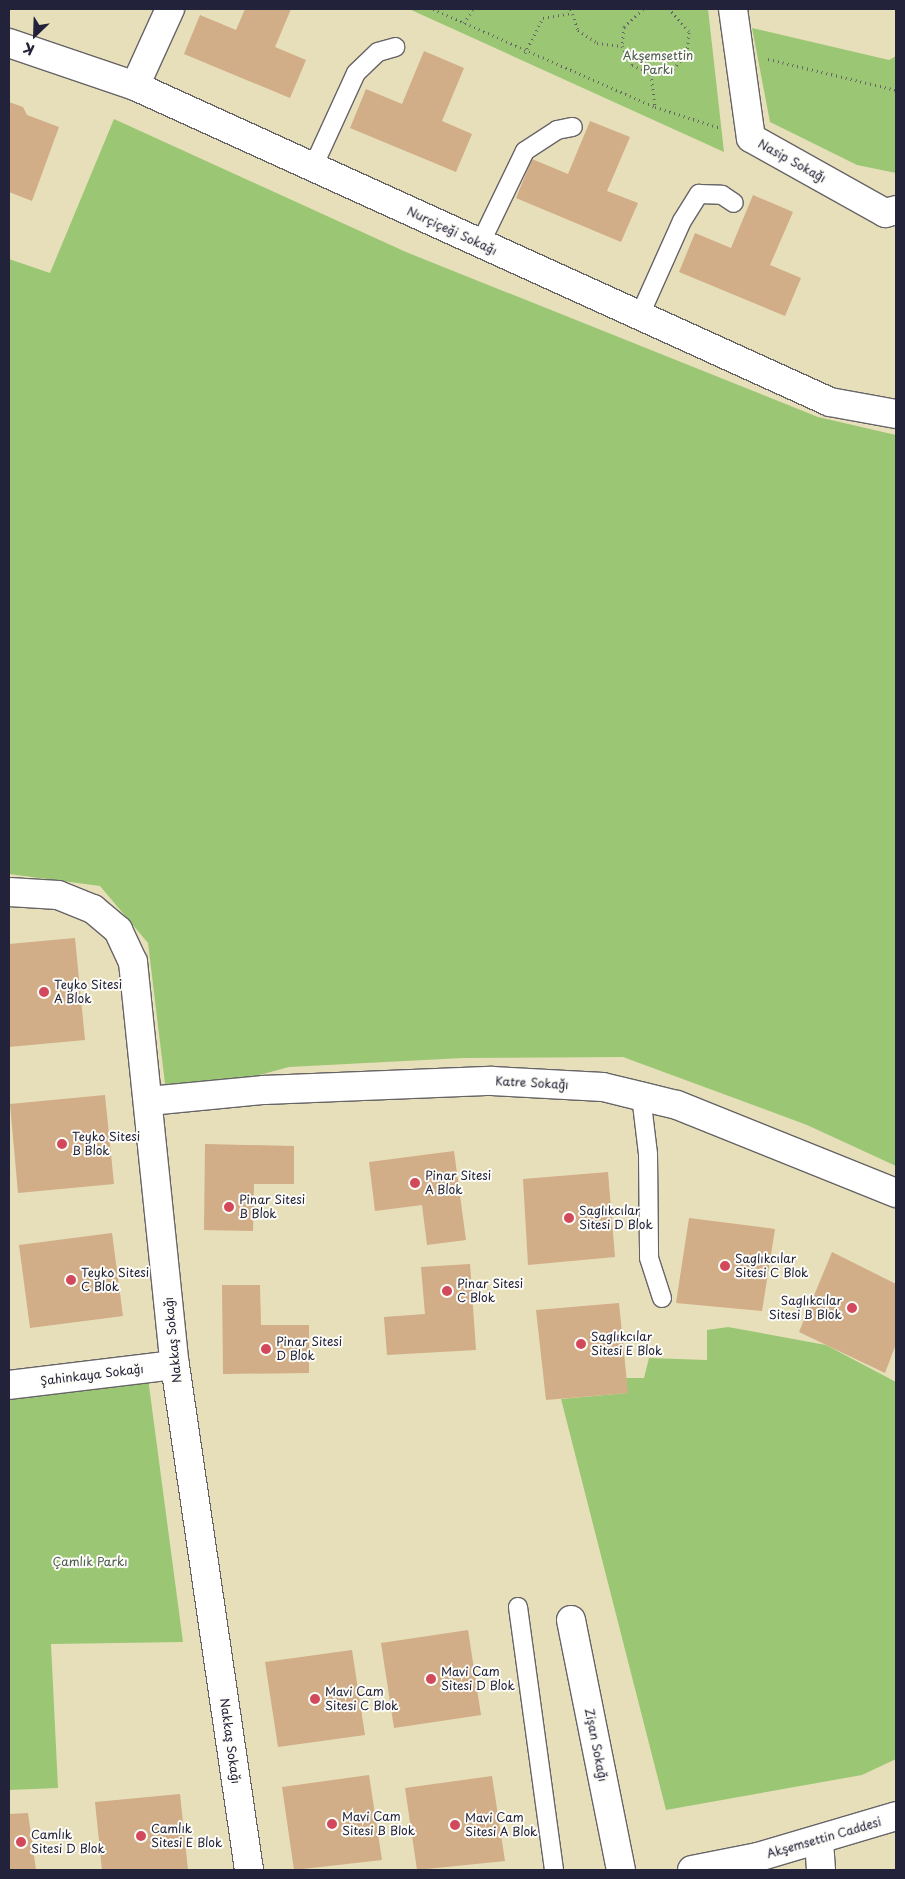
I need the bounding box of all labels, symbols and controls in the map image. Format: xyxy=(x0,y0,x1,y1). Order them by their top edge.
north arrow xyxy=(10,10,60,60)
text: K xyxy=(20,37,38,61)
park label: Akşemsettin Parkı xyxy=(623,49,693,77)
street label: Nasip Sokağı xyxy=(756,136,828,186)
street label: Nurçiçeği Sokağı xyxy=(405,204,499,258)
place label: Teyko Sitesi A Blok xyxy=(54,978,123,1006)
marker: Teyko Sitesi A Blok xyxy=(38,986,50,998)
street label: Katre Sokağı xyxy=(495,1074,569,1092)
place label: Teyko Sitesi B Blok xyxy=(72,1130,141,1158)
marker: Teyko Sitesi B Blok xyxy=(56,1138,68,1150)
place label: Pinar Sitesi A Blok xyxy=(425,1169,491,1197)
marker: Pinar Sitesi A Blok xyxy=(409,1177,421,1189)
place label: Pinar Sitesi B Blok xyxy=(239,1193,305,1221)
marker: Pinar Sitesi B Blok xyxy=(223,1201,235,1213)
place label: Saglıkcılar Sitesi D Blok xyxy=(579,1204,653,1232)
marker: Saglıkcılar Sitesi D Blok xyxy=(563,1212,575,1224)
place label: Saglıkcılar Sitesi C Blok xyxy=(735,1252,809,1280)
marker: Saglıkcılar Sitesi C Blok xyxy=(719,1260,731,1272)
place label: Teyko Sitesi C Blok xyxy=(81,1266,150,1294)
marker: Teyko Sitesi C Blok xyxy=(65,1274,77,1286)
place label: Pinar Sitesi C Blok xyxy=(457,1277,523,1305)
marker: Pinar Sitesi C Blok xyxy=(441,1285,453,1297)
place label: Saglıkcılar Sitesi B Blok xyxy=(770,1294,842,1322)
street label: Nakkaş Sokağı xyxy=(161,1296,185,1384)
marker: Saglıkcılar Sitesi B Blok xyxy=(846,1302,858,1314)
place label: Saglıkcılar Sitesi E Blok xyxy=(591,1330,663,1358)
place label: Pinar Sitesi D Blok xyxy=(276,1335,342,1363)
marker: Saglıkcılar Sitesi E Blok xyxy=(575,1338,587,1350)
marker: Pinar Sitesi D Blok xyxy=(260,1343,272,1355)
street label: Şahinkaya Sokağı xyxy=(40,1362,144,1388)
park label: Çamlık Parkı xyxy=(52,1555,128,1569)
place label: Mavi Cam Sitesi D Blok xyxy=(441,1665,515,1693)
marker: Mavi Cam Sitesi D Blok xyxy=(425,1673,437,1685)
place label: Mavi Cam Sitesi C Blok xyxy=(325,1685,399,1713)
marker: Mavi Cam Sitesi C Blok xyxy=(309,1693,321,1705)
street label: Nakkaş Sokağı xyxy=(217,1697,243,1785)
street label: Zişan Sokağı xyxy=(582,1707,610,1783)
place label: Mavi Cam Sitesi B Blok xyxy=(342,1810,414,1838)
place label: Mavi Cam Sitesi A Blok xyxy=(465,1811,539,1839)
street label: Akşemsettin Caddesi xyxy=(765,1815,883,1861)
marker: Mavi Cam Sitesi B Blok xyxy=(326,1818,338,1830)
marker: Mavi Cam Sitesi A Blok xyxy=(449,1819,461,1831)
place label: Camlık Sitesi E Blok xyxy=(151,1822,223,1850)
place label: Camlık Sitesi D Blok xyxy=(31,1828,105,1856)
marker: Camlık Sitesi E Blok xyxy=(135,1830,147,1842)
marker: Camlık Sitesi D Blok xyxy=(15,1836,27,1848)

